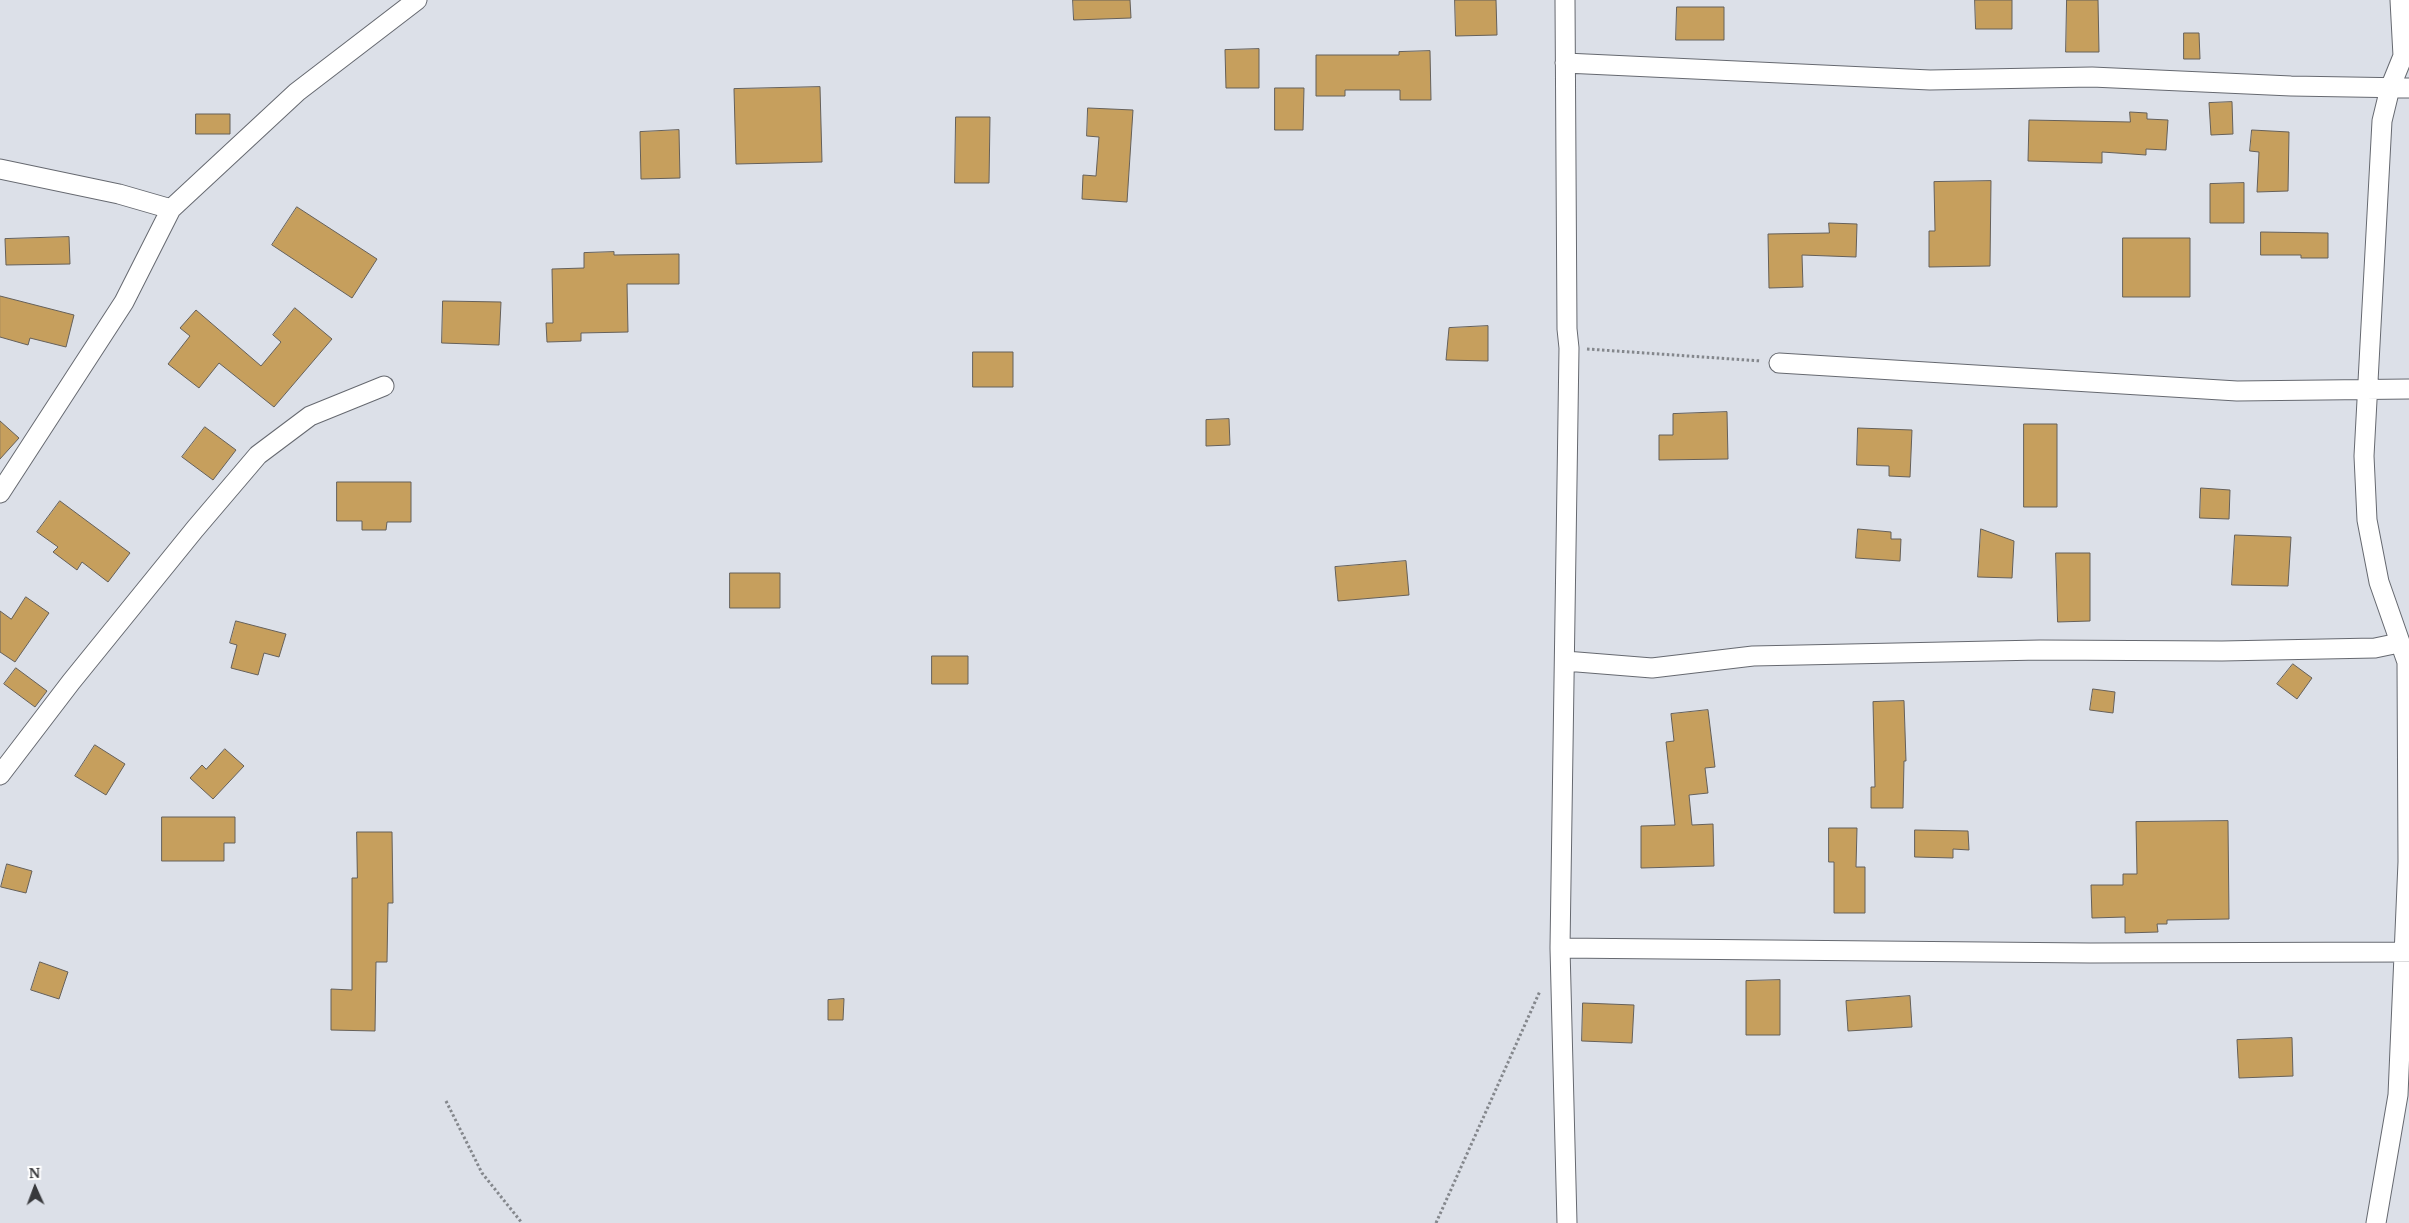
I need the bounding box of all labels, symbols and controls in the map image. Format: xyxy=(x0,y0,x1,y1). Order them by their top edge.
north arrow xyxy=(10,1163,60,1213)
text: N xyxy=(29,1164,40,1182)

